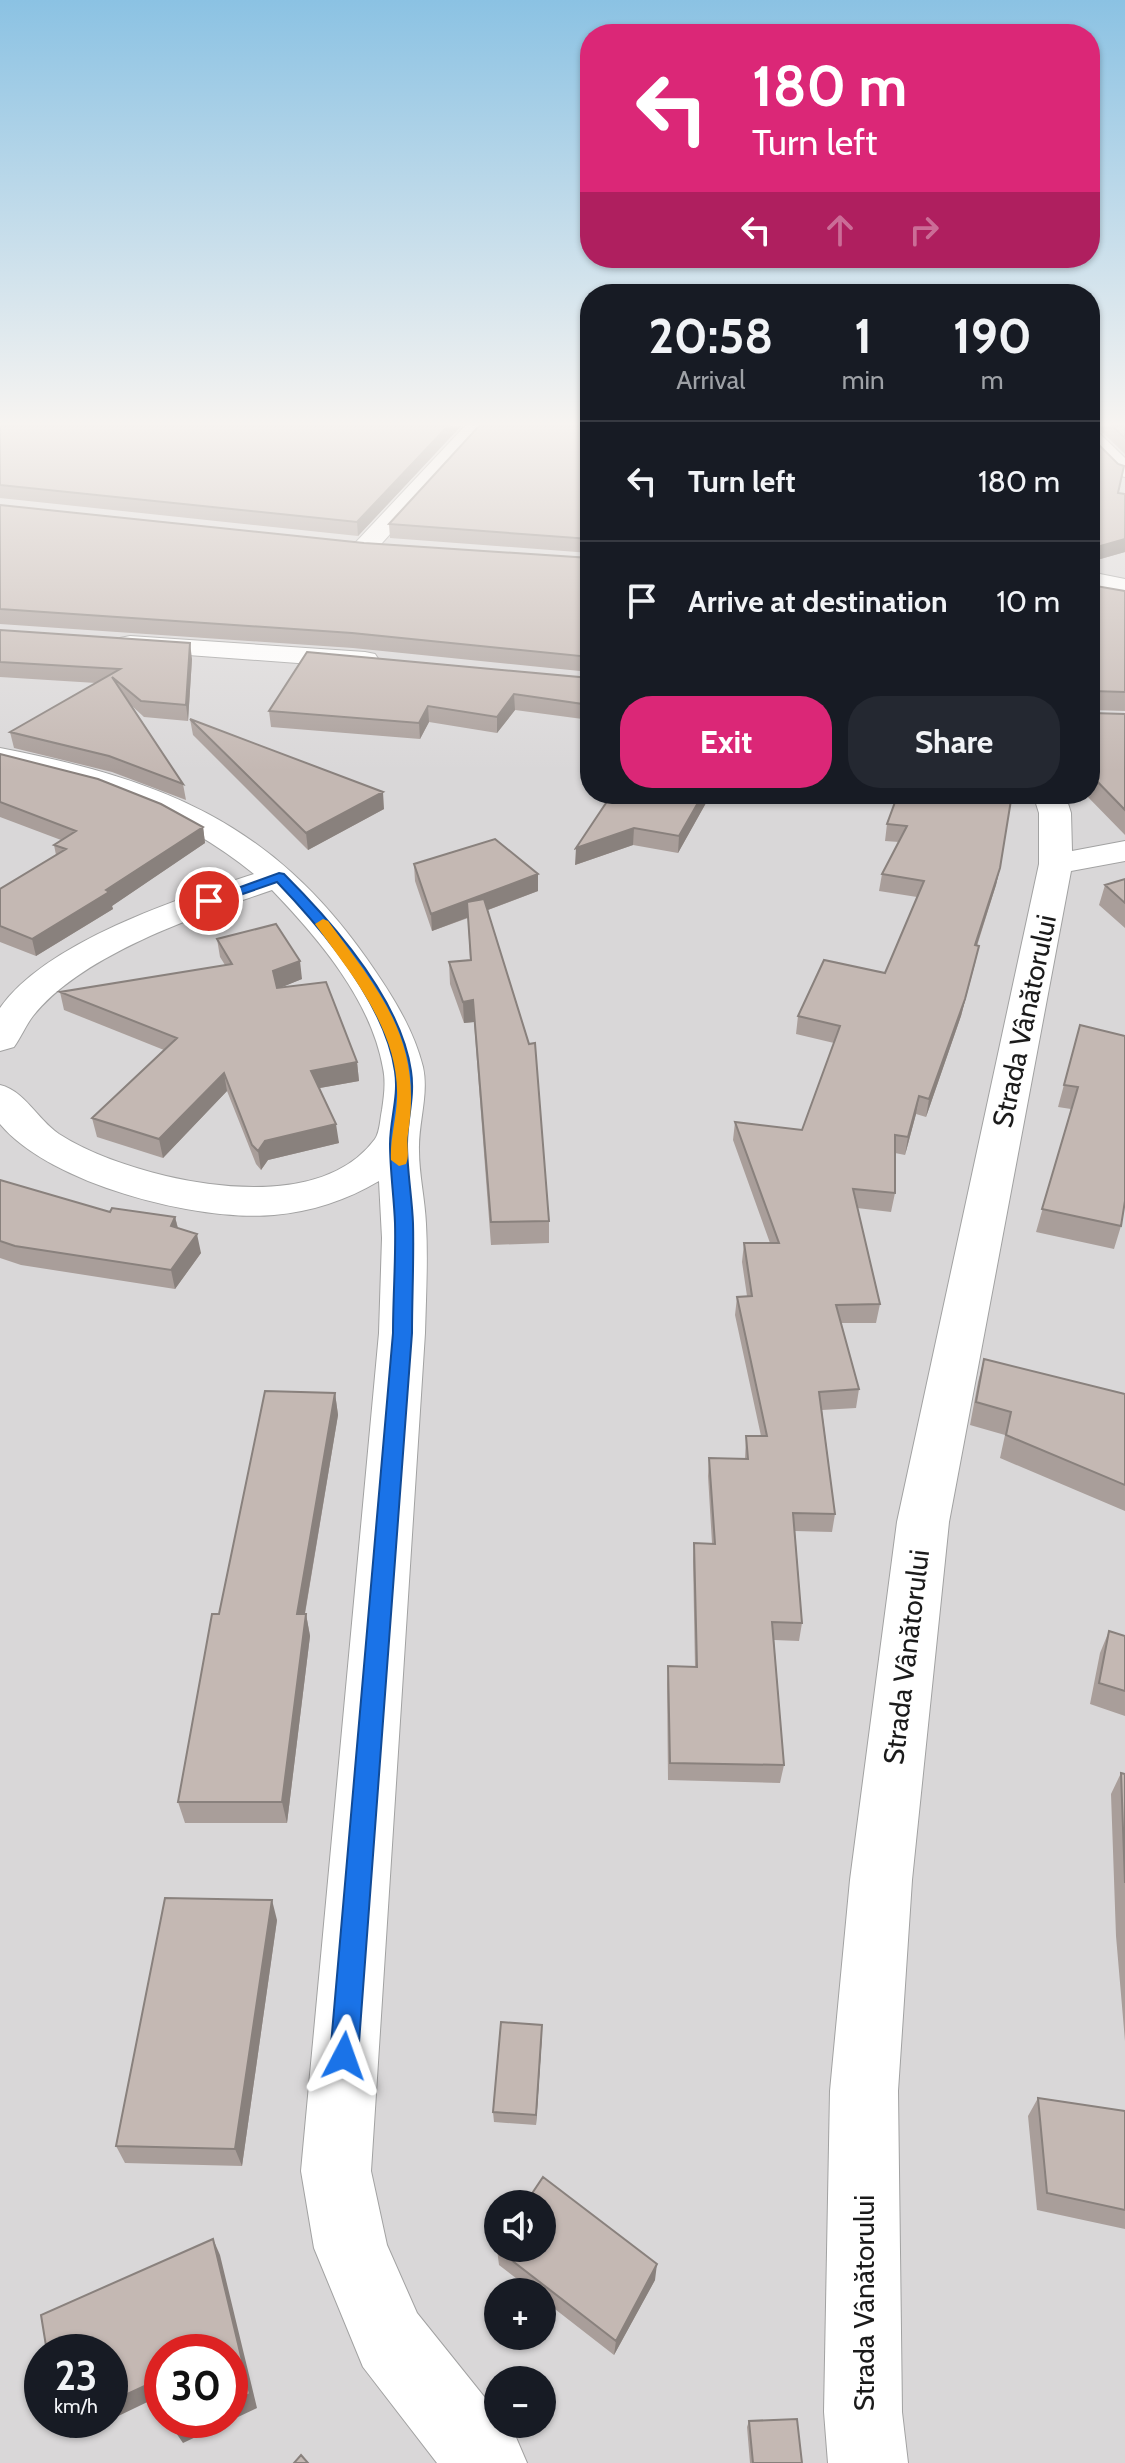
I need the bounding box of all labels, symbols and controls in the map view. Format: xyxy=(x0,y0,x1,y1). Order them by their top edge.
text: 180 m xyxy=(752,52,907,120)
icon: left xyxy=(620,56,724,160)
text: Turn left xyxy=(752,120,877,164)
icon: left xyxy=(734,208,778,252)
icon: ahead xyxy=(818,208,862,252)
icon: right xyxy=(902,208,946,252)
text: 20:58 xyxy=(648,307,773,365)
text: 1 xyxy=(854,307,872,365)
text: 190 xyxy=(953,307,1032,365)
text: Arrival xyxy=(676,364,745,396)
text: min xyxy=(842,364,884,396)
text: m xyxy=(981,364,1004,396)
icon: left xyxy=(620,459,664,503)
text: Turn left xyxy=(688,463,796,500)
text: 180 m xyxy=(978,463,1060,500)
icon: arrive xyxy=(620,579,664,623)
text: Arrive at destination xyxy=(688,583,948,620)
text: 10 m xyxy=(996,583,1060,620)
button: Exit xyxy=(620,696,832,788)
button: Share xyxy=(848,696,1060,788)
pin xyxy=(175,867,243,935)
icon: arrive xyxy=(187,879,231,923)
street label: Strada Vânătorului xyxy=(985,912,1063,1130)
street label: Strada Vânătorului xyxy=(876,1548,936,1766)
position arrow xyxy=(302,2014,386,2098)
map controls xyxy=(484,2190,556,2438)
button: sound xyxy=(484,2190,556,2262)
street label: Strada Vânătorului xyxy=(847,2195,881,2411)
button: + xyxy=(484,2278,556,2350)
speed limit sign: 30 xyxy=(144,2334,248,2438)
text: 23 xyxy=(55,2351,97,2400)
button: − xyxy=(484,2366,556,2438)
text: km/h xyxy=(54,2394,98,2418)

